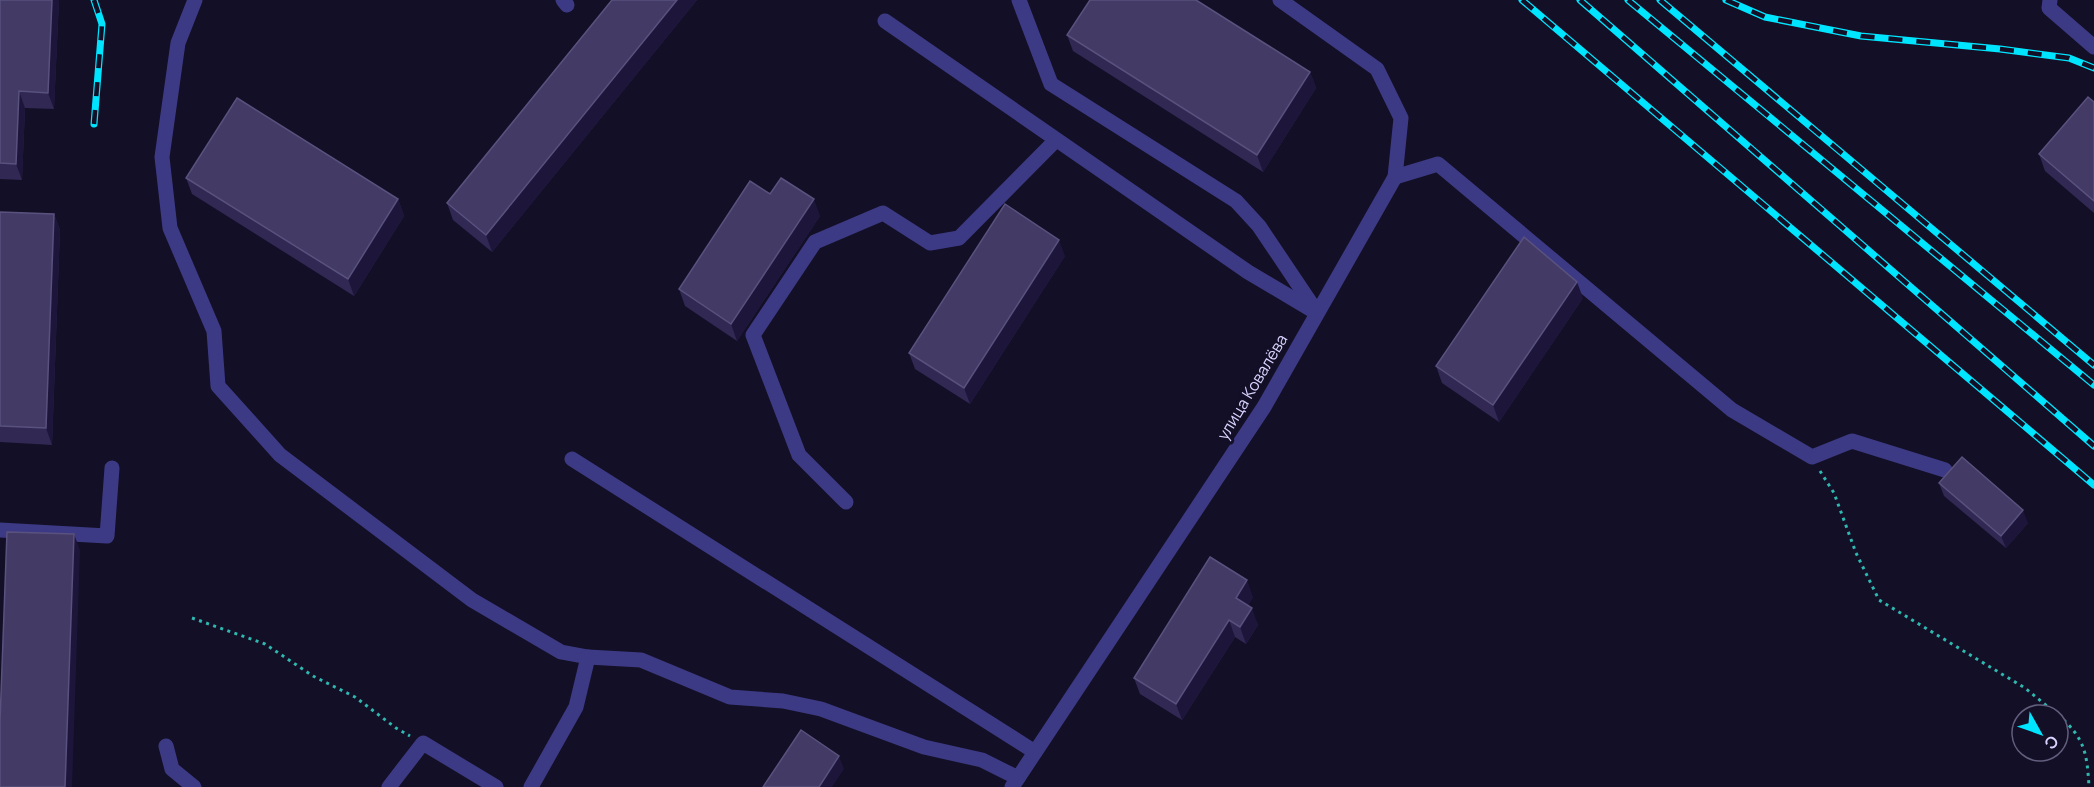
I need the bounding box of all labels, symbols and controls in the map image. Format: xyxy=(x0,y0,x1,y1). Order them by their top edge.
street label: улица Ковалёва xyxy=(1212,330,1292,444)
north arrow xyxy=(2010,703,2070,763)
text: С xyxy=(2039,731,2064,754)

